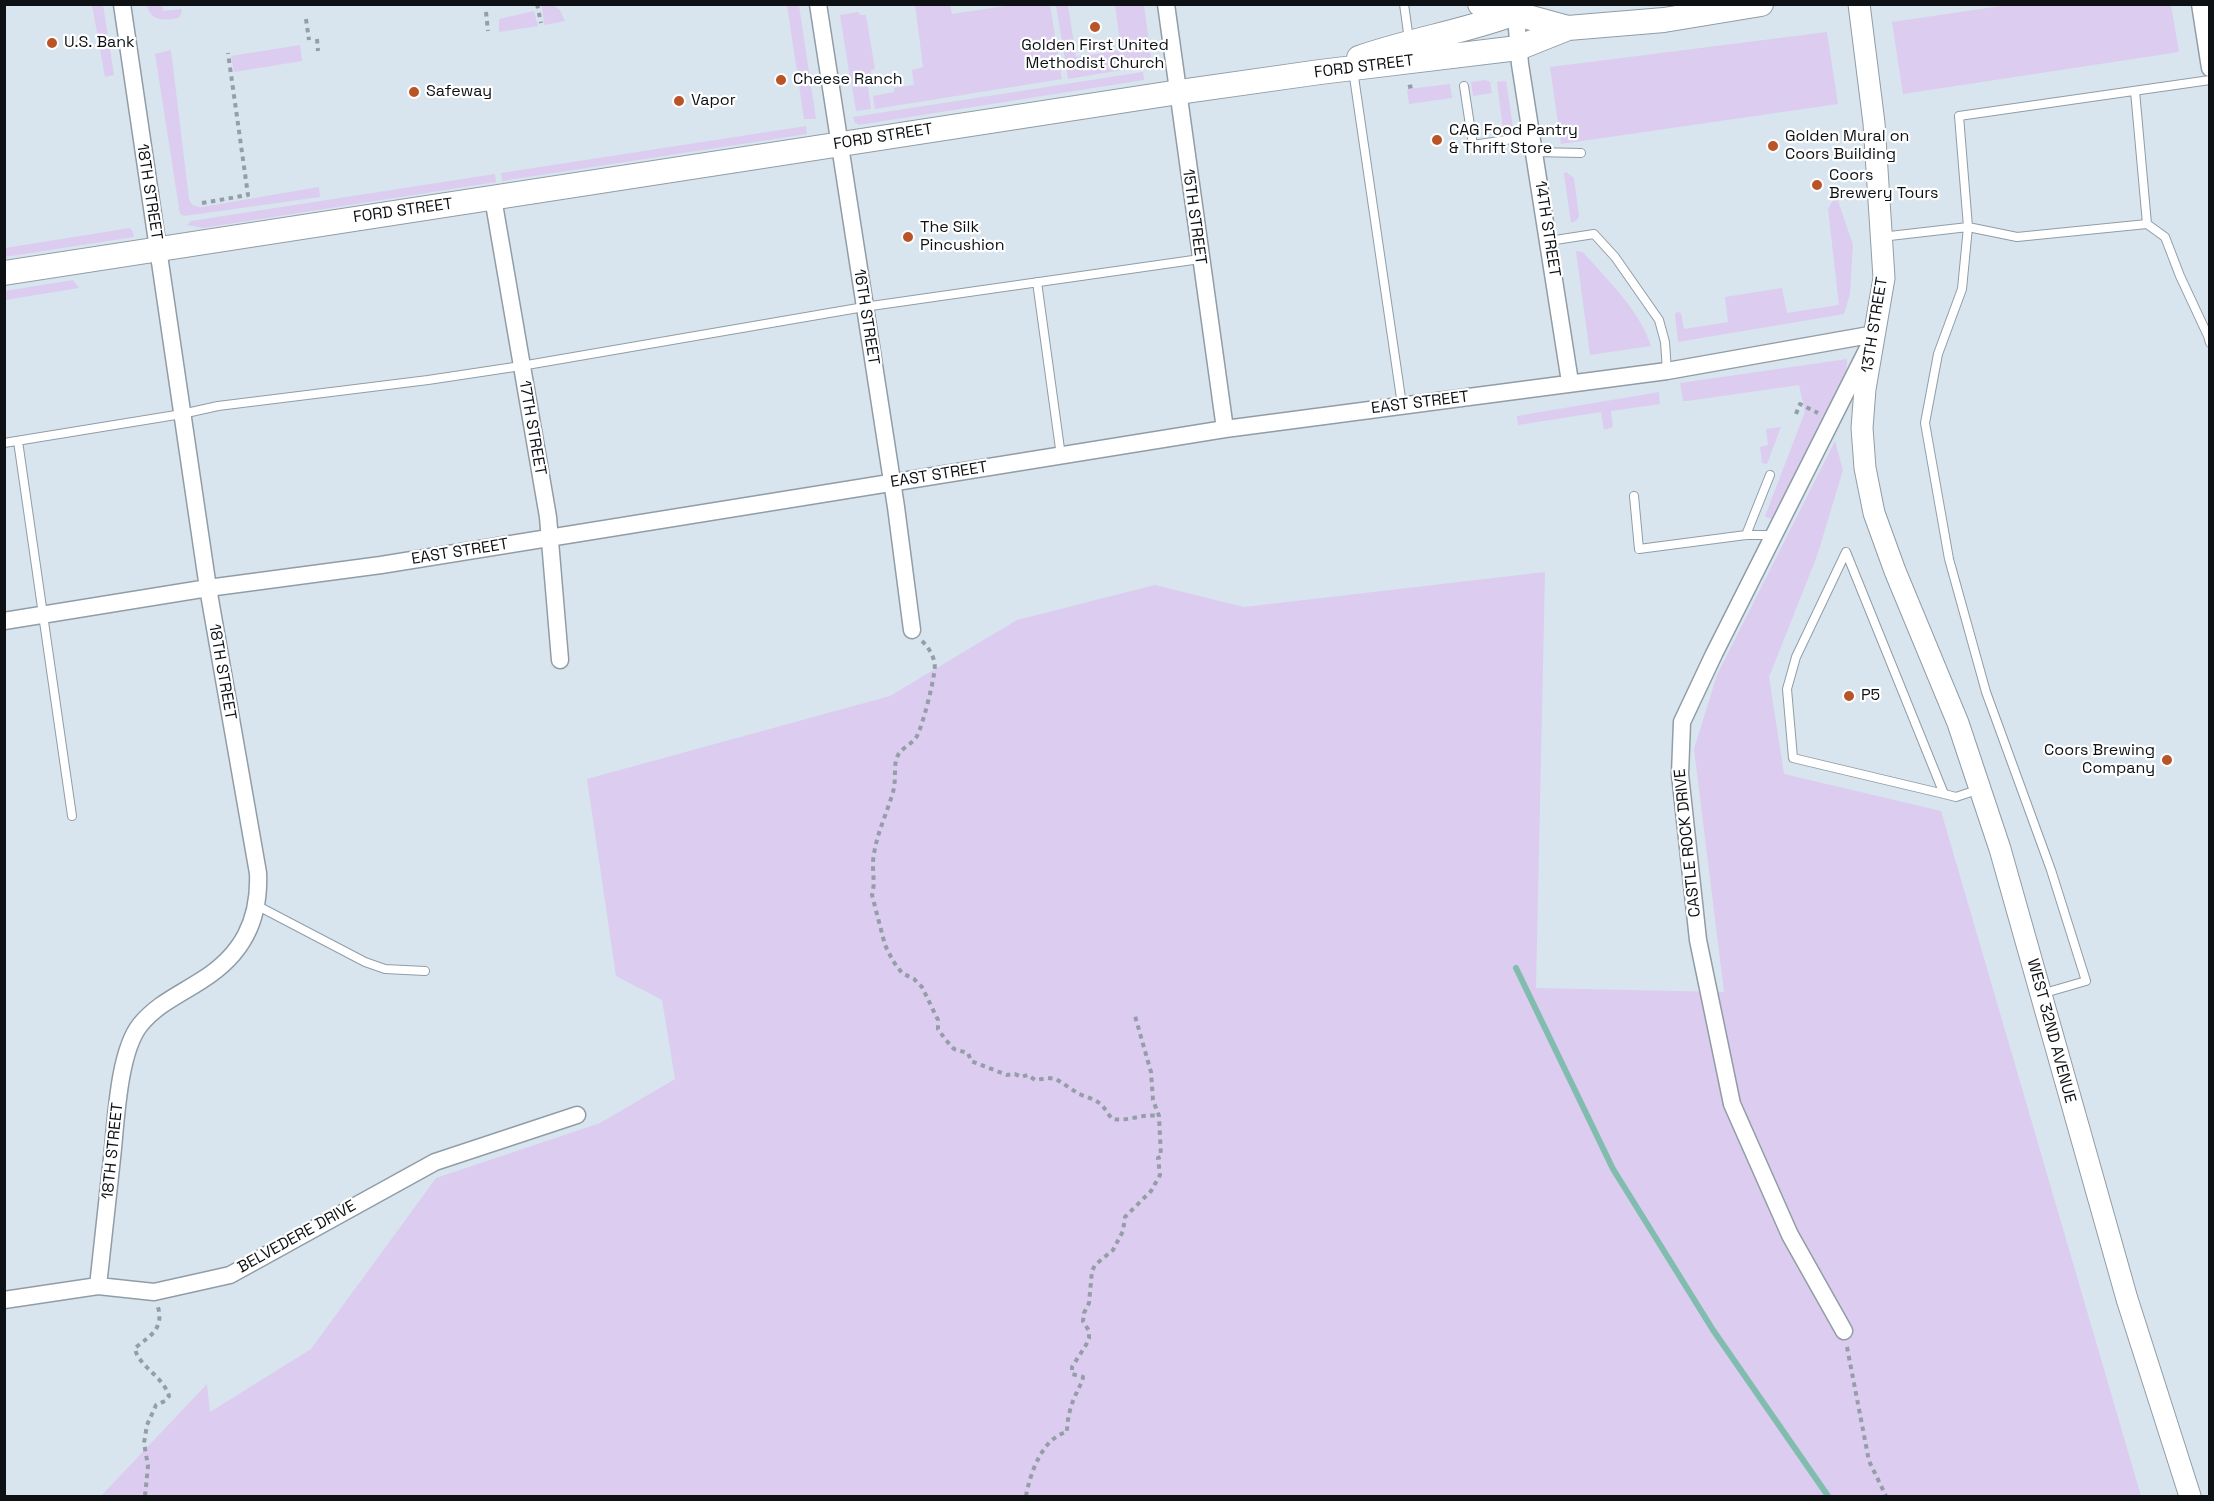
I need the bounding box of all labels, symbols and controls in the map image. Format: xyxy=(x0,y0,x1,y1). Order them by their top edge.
marker: Golden First United Methodist Church xyxy=(1088,20,1102,34)
place label: U.S. Bank xyxy=(64,33,135,53)
marker: U.S. Bank xyxy=(45,36,59,50)
place label: Golden First United Methodist Church xyxy=(1021,36,1169,74)
street label: FORD STREET xyxy=(1313,51,1415,83)
place label: Cheese Ranch xyxy=(793,70,903,90)
marker: Cheese Ranch xyxy=(774,73,788,87)
place label: Safeway xyxy=(426,82,492,102)
marker: Safeway xyxy=(407,85,421,99)
place label: Vapor xyxy=(691,91,736,111)
marker: Vapor xyxy=(672,94,686,108)
street label: FORD STREET xyxy=(832,120,934,154)
place label: CAG Food Pantry & Thrift Store xyxy=(1449,121,1578,159)
place label: Golden Mural on Coors Building xyxy=(1785,127,1909,165)
marker: CAG Food Pantry & Thrift Store xyxy=(1430,133,1444,147)
marker: Golden Mural on Coors Building xyxy=(1766,139,1780,153)
street label: 18TH STREET xyxy=(132,143,166,241)
place label: Coors Brewery Tours xyxy=(1829,166,1938,204)
street label: 15TH STREET xyxy=(1178,168,1210,266)
marker: Coors Brewery Tours xyxy=(1810,178,1824,192)
street label: 14TH STREET xyxy=(1530,180,1564,278)
street label: FORD STREET xyxy=(352,195,454,227)
place label: The Silk Pincushion xyxy=(920,218,1005,256)
marker: The Silk Pincushion xyxy=(901,230,915,244)
street label: 16TH STREET xyxy=(849,268,883,366)
street label: 13TH STREET xyxy=(1858,276,1892,374)
street label: 17TH STREET xyxy=(514,379,550,477)
street label: EAST STREET xyxy=(1370,387,1470,419)
street label: EAST STREET xyxy=(889,458,989,492)
street label: EAST STREET xyxy=(410,535,510,569)
street label: 18TH STREET xyxy=(204,623,240,721)
place label: P5 xyxy=(1861,686,1880,706)
marker: P5 xyxy=(1842,689,1856,703)
place label: Coors Brewing Company xyxy=(2044,741,2155,779)
marker: Coors Brewing Company xyxy=(2160,753,2174,767)
street label: CASTLE ROCK DRIVE xyxy=(1671,768,1705,918)
street label: WEST 32ND AVENUE xyxy=(2022,957,2080,1105)
street label: 18TH STREET xyxy=(98,1102,128,1200)
street label: BELVEDERE DRIVE xyxy=(234,1197,360,1277)

